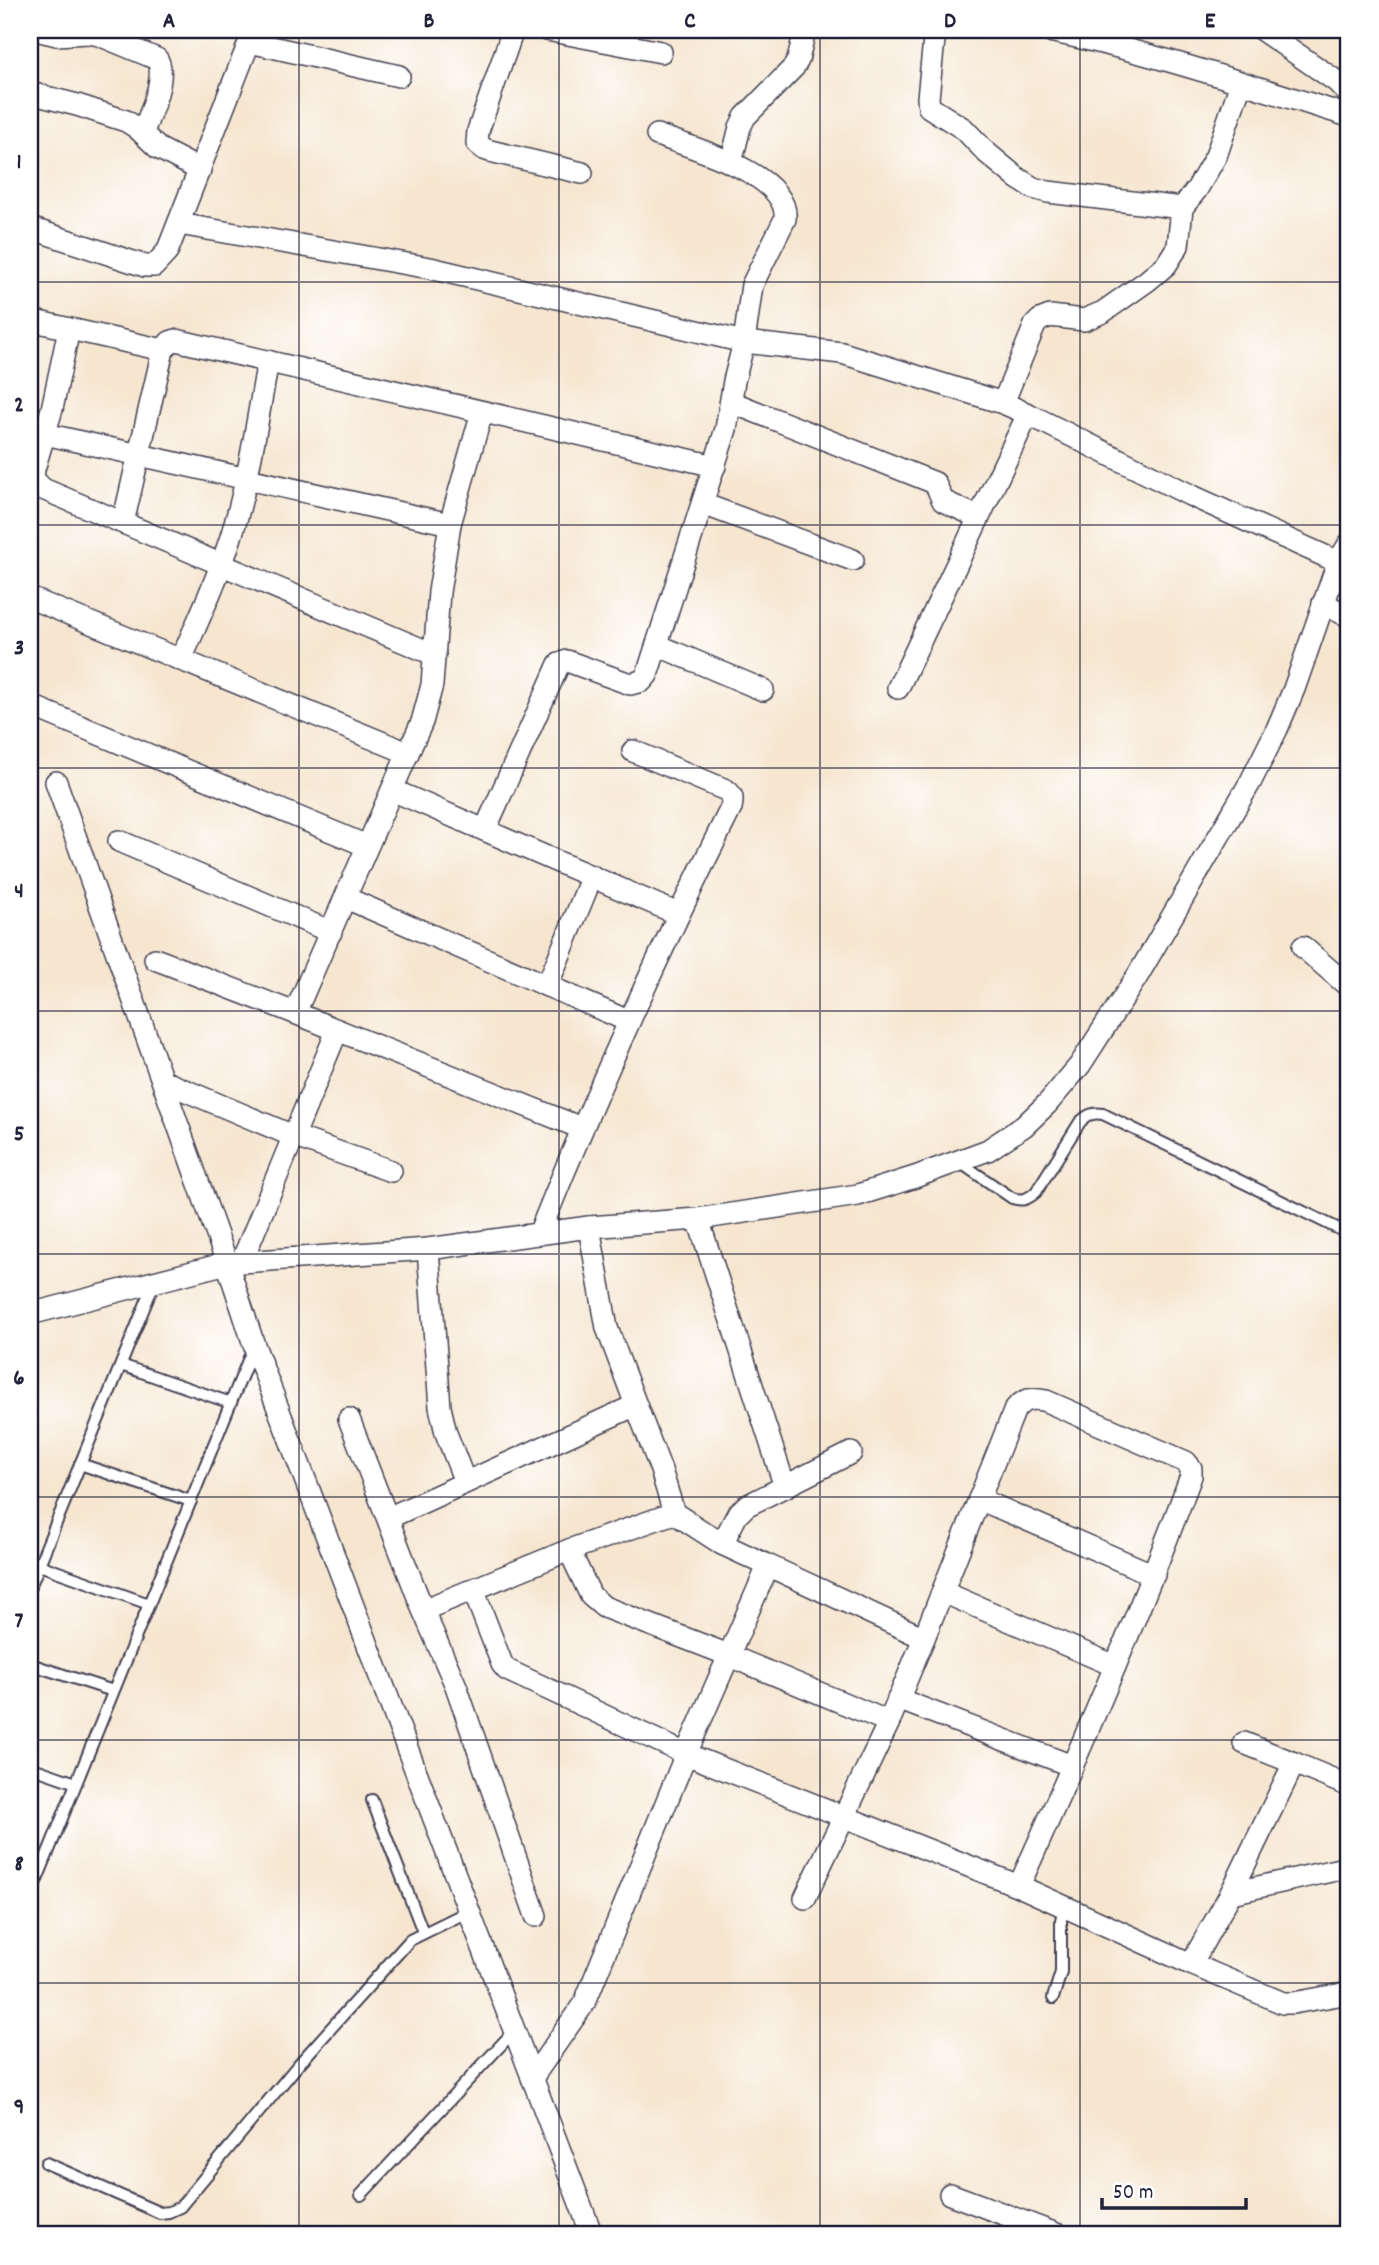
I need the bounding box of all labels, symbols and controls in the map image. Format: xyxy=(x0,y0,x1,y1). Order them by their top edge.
text: A xyxy=(163,6,175,39)
text: B xyxy=(424,6,435,39)
text: C xyxy=(684,6,696,39)
text: D xyxy=(944,6,956,39)
text: E xyxy=(1205,6,1216,39)
text: 1 xyxy=(16,147,22,180)
text: 2 xyxy=(14,390,24,423)
text: 3 xyxy=(14,633,24,666)
text: 4 xyxy=(14,876,24,909)
text: 5 xyxy=(14,1119,24,1152)
text: 6 xyxy=(13,1363,25,1396)
text: 7 xyxy=(15,1606,24,1639)
text: 8 xyxy=(14,1849,24,1882)
text: 9 xyxy=(14,2092,24,2125)
scale bar xyxy=(1102,2167,1246,2211)
text: 50 m xyxy=(1113,2179,1153,2209)

